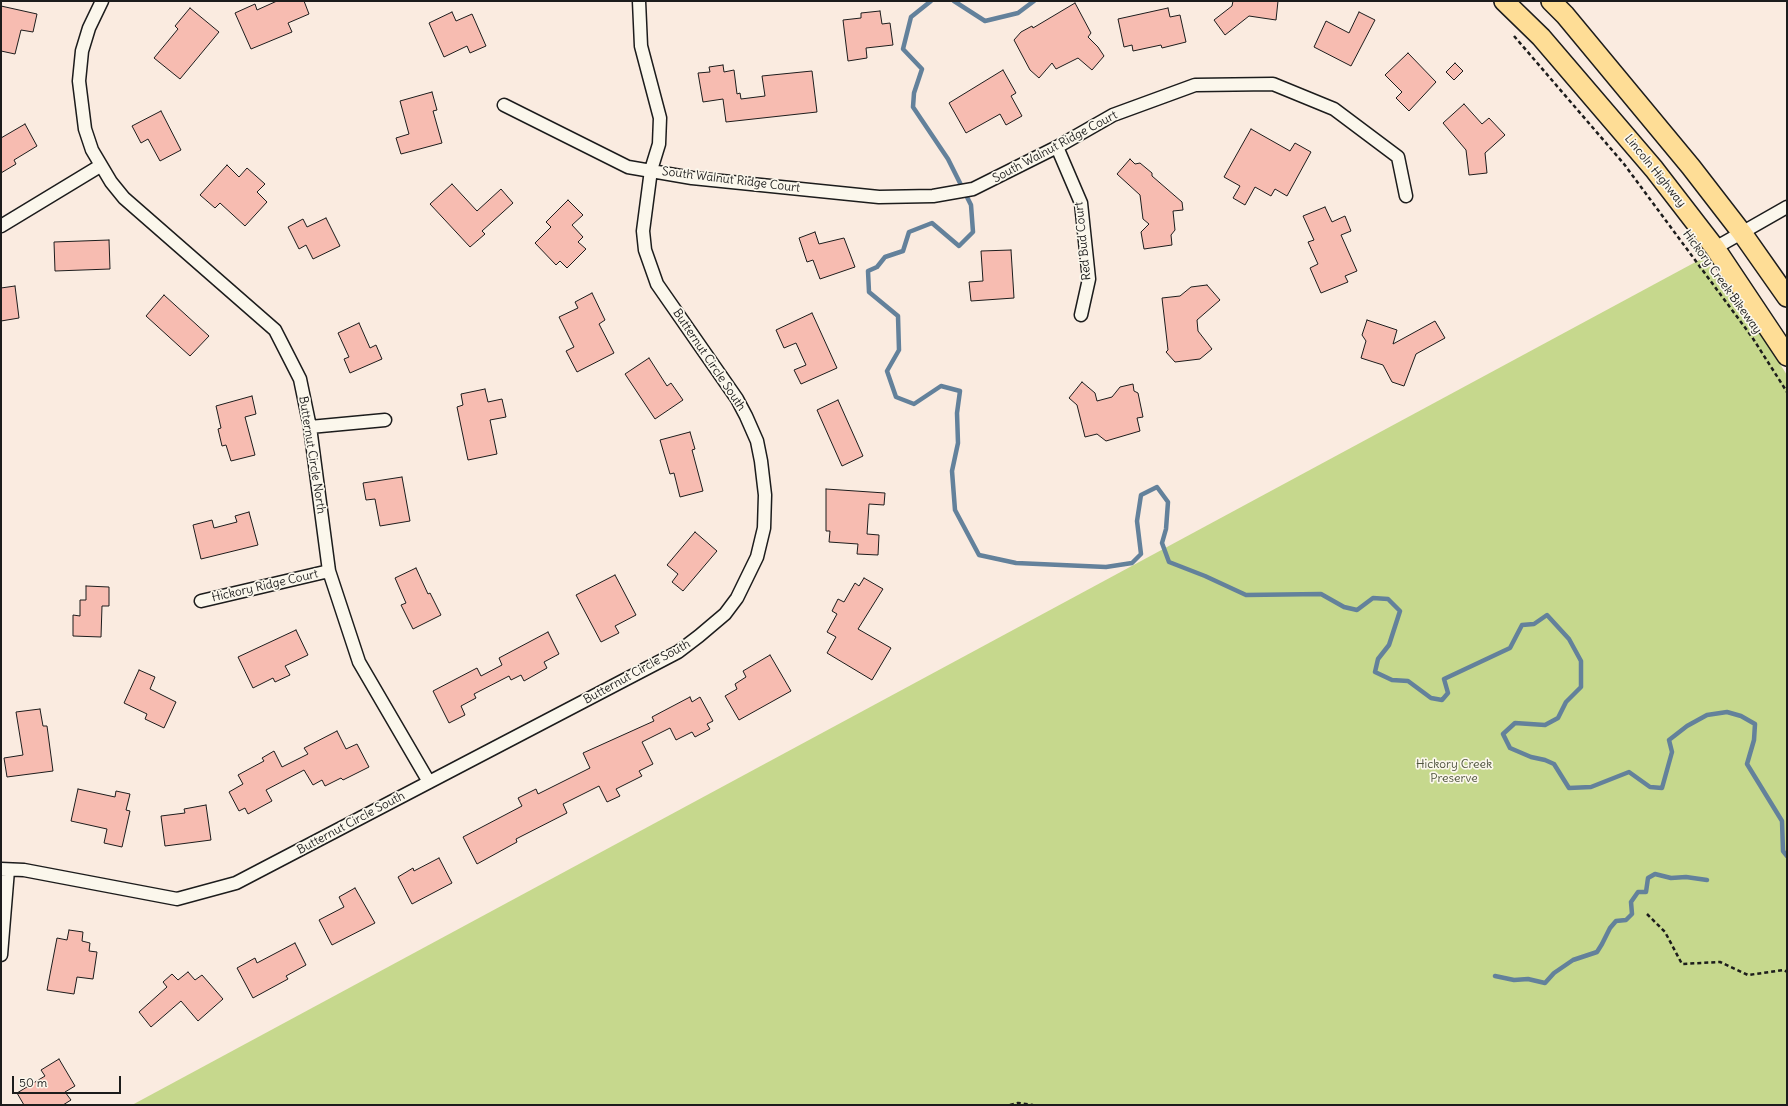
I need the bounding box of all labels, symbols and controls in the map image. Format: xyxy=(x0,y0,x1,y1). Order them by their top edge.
street label: South Walnut Ridge Court xyxy=(990,108,1120,186)
street label: Lincoln Highway xyxy=(1621,132,1689,210)
street label: South Walnut Ridge Court xyxy=(661,164,801,196)
street label: Red Bud Court xyxy=(1072,201,1094,281)
street label: Hickory Creek Bikeway xyxy=(1679,227,1765,337)
street label: Butternut Circle South xyxy=(670,306,748,414)
street label: Butternut Circle North xyxy=(296,395,328,515)
street label: Hickory Ridge Court xyxy=(210,567,320,605)
street label: Butternut Circle South xyxy=(581,637,693,707)
park label: Hickory Creek Preserve xyxy=(1416,758,1492,786)
street label: Butternut Circle South xyxy=(295,789,407,857)
scale bar xyxy=(14,1068,123,1094)
text: 50 m xyxy=(19,1075,47,1090)

